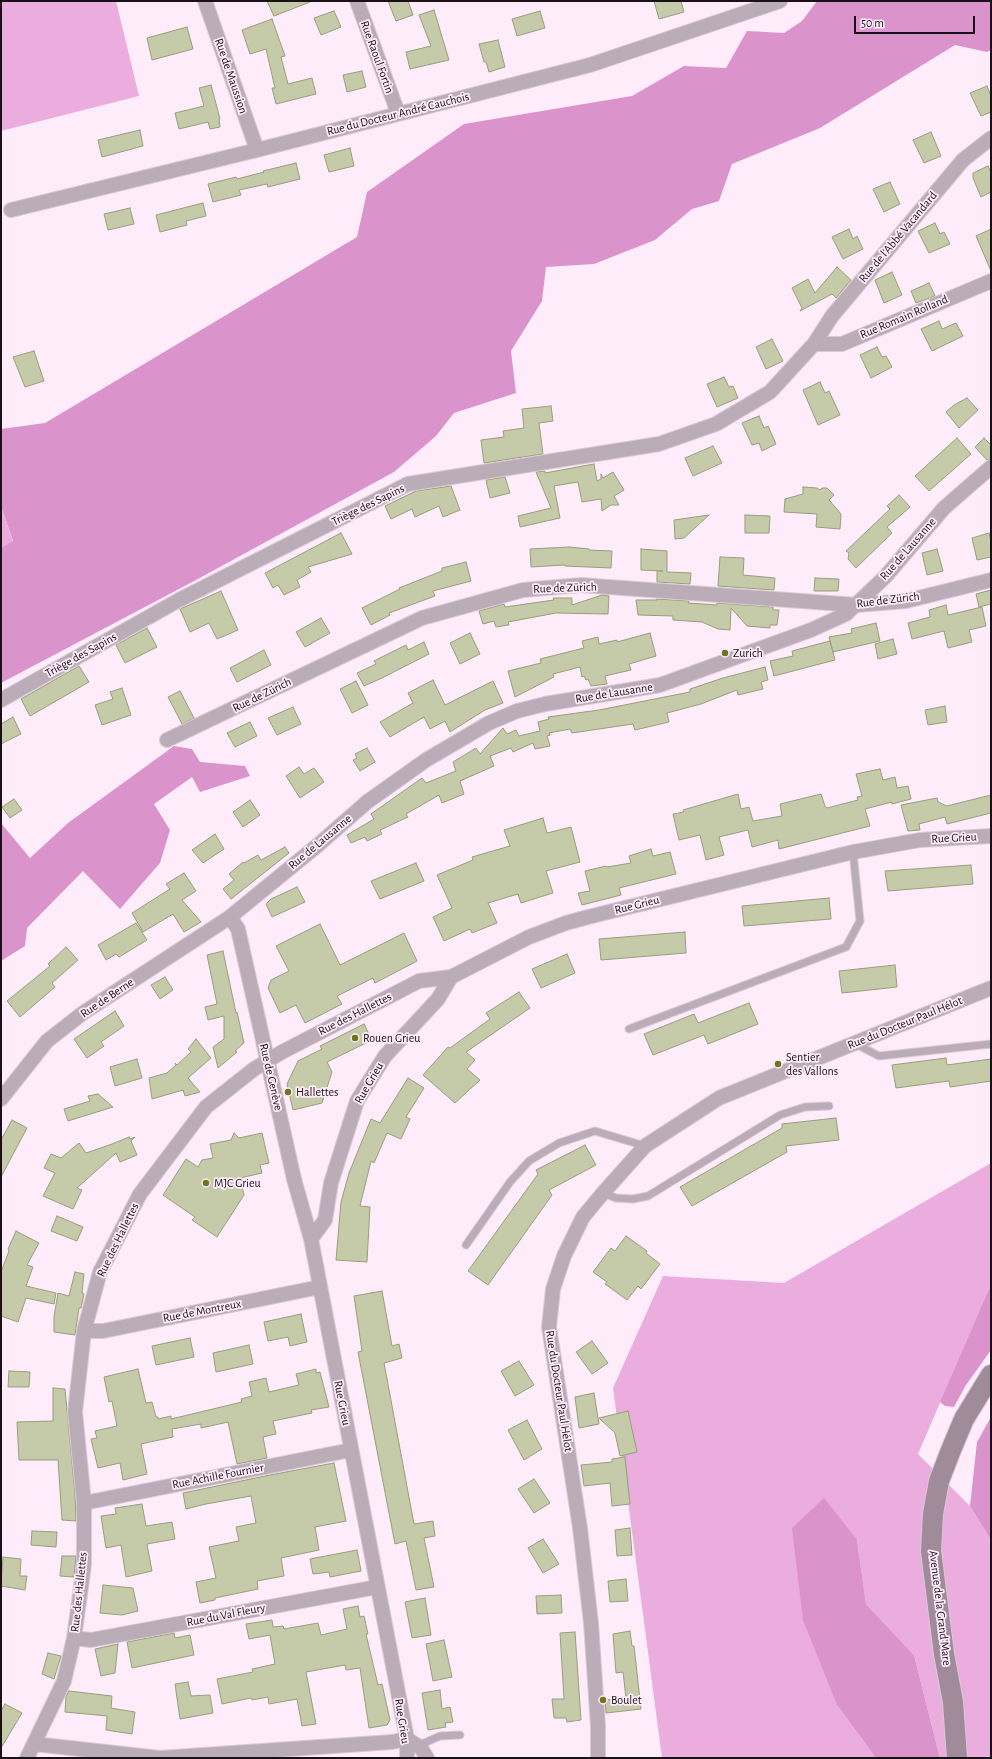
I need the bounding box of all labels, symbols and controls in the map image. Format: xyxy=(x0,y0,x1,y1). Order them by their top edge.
scale bar xyxy=(856,8,977,34)
text: 50 m xyxy=(861,17,884,29)
street label: Rue Raoul Fortin xyxy=(357,19,397,95)
street label: Rue de Maussion xyxy=(211,37,251,115)
street label: Rue du Docteur André Cauchois xyxy=(325,89,471,139)
street label: Rue de l'Abbé Vacandard xyxy=(856,189,940,285)
street label: Rue Romain Rolland xyxy=(858,292,950,342)
street label: Triège des Sapins xyxy=(329,481,407,529)
street label: Rue de Lausanne xyxy=(877,515,939,583)
street label: Rue de Zürich xyxy=(533,580,597,596)
street label: Rue de Zürich xyxy=(856,589,920,611)
street label: Triège des Sapins xyxy=(43,629,119,681)
place label: Zurich xyxy=(733,646,763,660)
marker: Zurich xyxy=(720,648,730,658)
street label: Rue de Zürich xyxy=(230,675,294,715)
street label: Rue de Lausanne xyxy=(574,680,654,706)
street label: Rue de Lausanne xyxy=(285,811,355,873)
street label: Rue Grieu xyxy=(931,830,977,846)
street label: Rue Grieu xyxy=(613,893,661,917)
street label: Rue de Berne xyxy=(78,975,136,1021)
street label: Rue des Hallettes xyxy=(316,989,394,1039)
street label: Rue du Docteur Paul Hélot xyxy=(846,993,964,1053)
place label: Rouen Grieu xyxy=(363,1031,420,1045)
marker: Rouen Grieu xyxy=(350,1033,360,1043)
street label: Rue de Genève xyxy=(256,1042,286,1112)
place label: Sentier des Vallons xyxy=(786,1050,838,1078)
marker: Sentier des Vallons xyxy=(773,1059,783,1069)
street label: Rue Grieu xyxy=(351,1060,387,1106)
place label: Hallettes xyxy=(296,1085,338,1099)
marker: Hallettes xyxy=(283,1087,293,1097)
place label: MJC Grieu xyxy=(214,1176,261,1190)
marker: MJC Grieu xyxy=(201,1178,211,1188)
street label: Rue des Hallettes xyxy=(94,1201,142,1279)
street label: Rue de Montreux xyxy=(162,1296,242,1326)
street label: Rue du Docteur Paul Hélot xyxy=(542,1329,576,1453)
street label: Rue Grieu xyxy=(331,1379,353,1427)
street label: Rue Achille Fournier xyxy=(171,1460,265,1492)
street label: Avenue de la Grand'Mare xyxy=(926,1550,954,1666)
street label: Rue des Hallettes xyxy=(68,1551,90,1633)
street label: Rue du Val Fleury xyxy=(185,1600,267,1630)
place label: Boulet xyxy=(611,1693,642,1707)
marker: Boulet xyxy=(598,1695,608,1705)
street label: Rue Grieu xyxy=(391,1697,413,1745)

